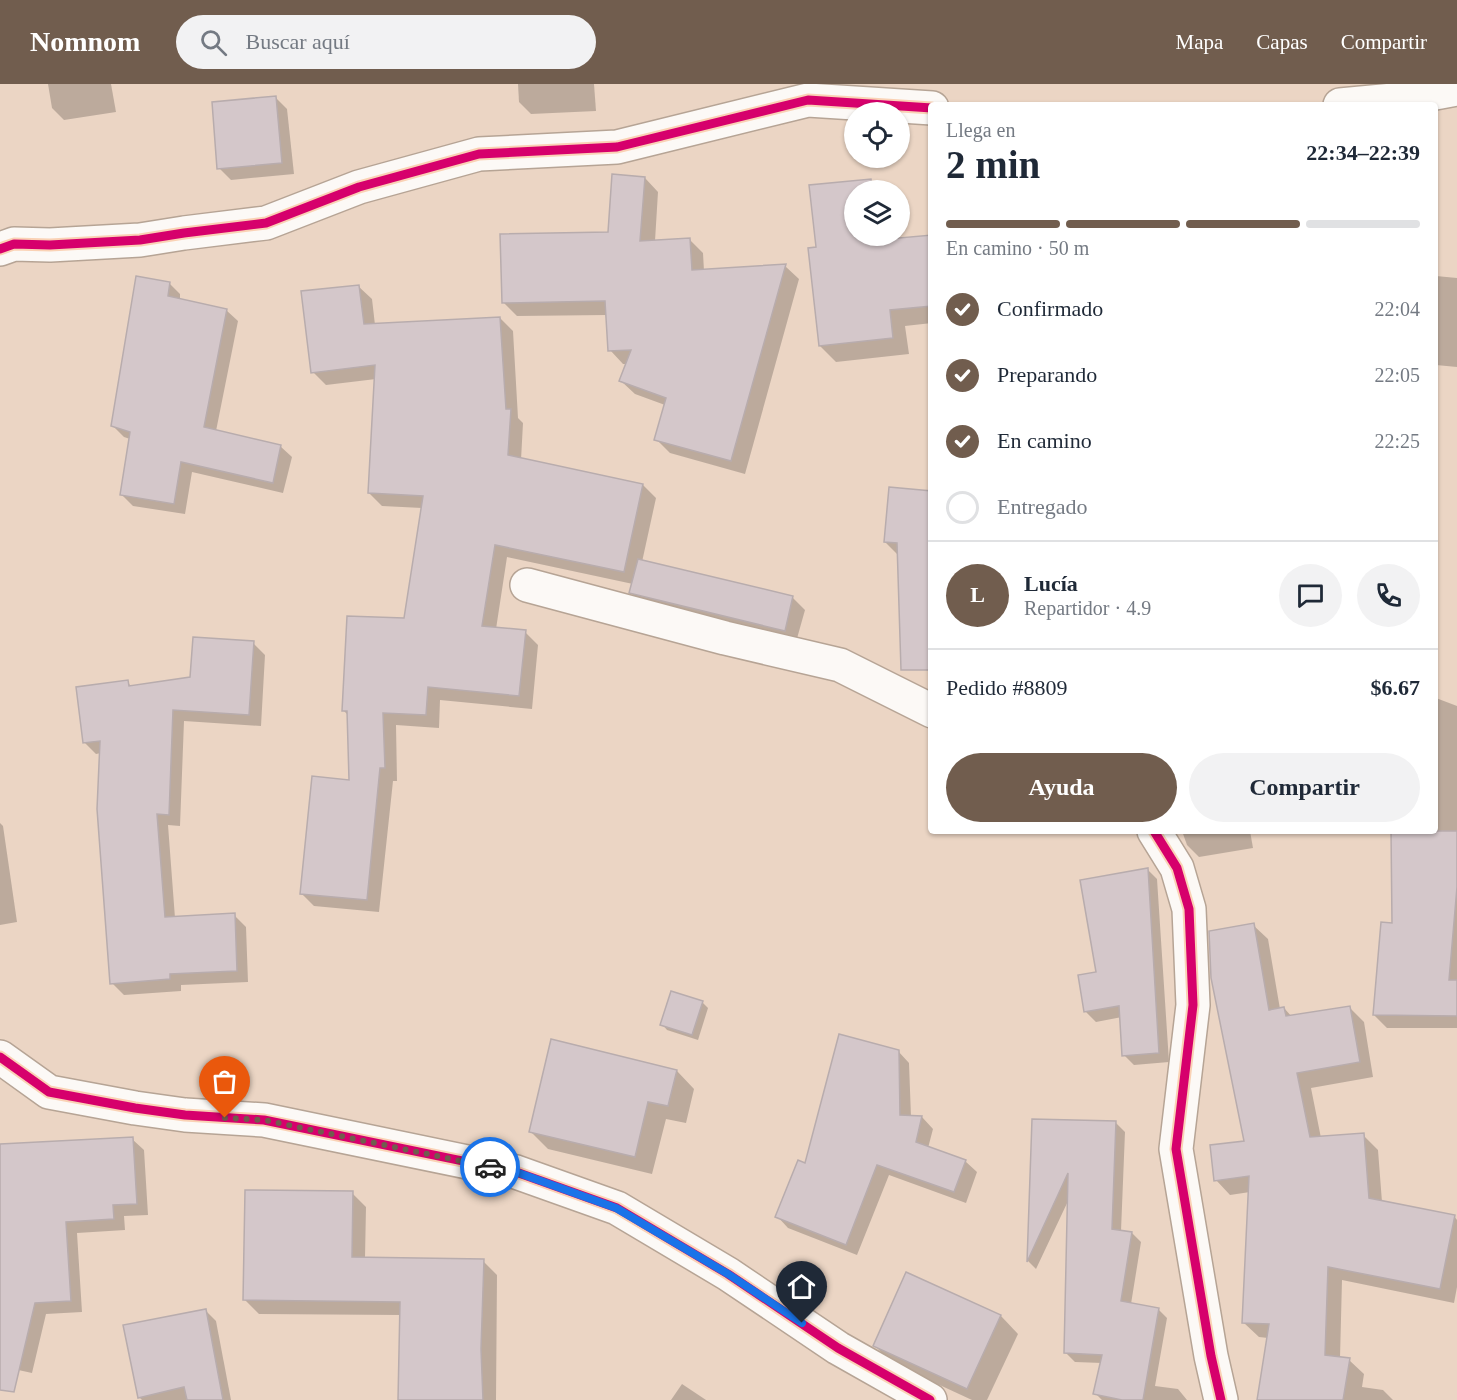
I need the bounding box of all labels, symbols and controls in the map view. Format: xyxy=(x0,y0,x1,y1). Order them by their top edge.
search box xyxy=(176,15,596,69)
text: Nomnom xyxy=(30,26,140,57)
icon: search xyxy=(197,26,230,59)
text: Buscar aquí xyxy=(245,29,350,54)
text: Mapa xyxy=(1176,30,1223,54)
text: Capas xyxy=(1256,30,1308,54)
text: Compartir xyxy=(1341,30,1427,54)
map controls xyxy=(844,102,910,246)
button: locate xyxy=(844,102,910,168)
text: Llega en xyxy=(946,119,1015,141)
text: 22:34–22:39 xyxy=(1306,140,1420,165)
text: 2 min xyxy=(946,143,1040,186)
button: layers xyxy=(844,180,910,246)
text: En camino · 50 m xyxy=(946,237,1089,259)
icon: check xyxy=(946,293,979,326)
text: Confirmado xyxy=(997,296,1103,321)
text: 22:04 xyxy=(1374,298,1420,320)
icon: check xyxy=(946,359,979,392)
text: Preparando xyxy=(997,362,1097,387)
text: 22:05 xyxy=(1374,364,1420,386)
icon: check xyxy=(946,425,979,458)
text: En camino xyxy=(997,428,1092,453)
text: 22:25 xyxy=(1374,430,1420,452)
text: Entregado xyxy=(997,494,1087,519)
button: chat xyxy=(1279,564,1342,627)
button: phone xyxy=(1357,564,1420,627)
text: Lucía xyxy=(1024,571,1078,596)
text: L xyxy=(970,582,985,607)
text: Repartidor · 4.9 xyxy=(1024,597,1151,619)
text: Pedido #8809 xyxy=(946,675,1068,700)
text: $6.67 xyxy=(1371,675,1420,700)
button: Ayuda xyxy=(946,753,1177,822)
button: Compartir xyxy=(1189,753,1420,822)
pin xyxy=(199,1056,250,1118)
icon: bag xyxy=(208,1065,241,1098)
courier xyxy=(460,1137,520,1197)
icon: car xyxy=(474,1151,507,1184)
pin xyxy=(776,1261,827,1323)
icon: home xyxy=(785,1270,818,1303)

